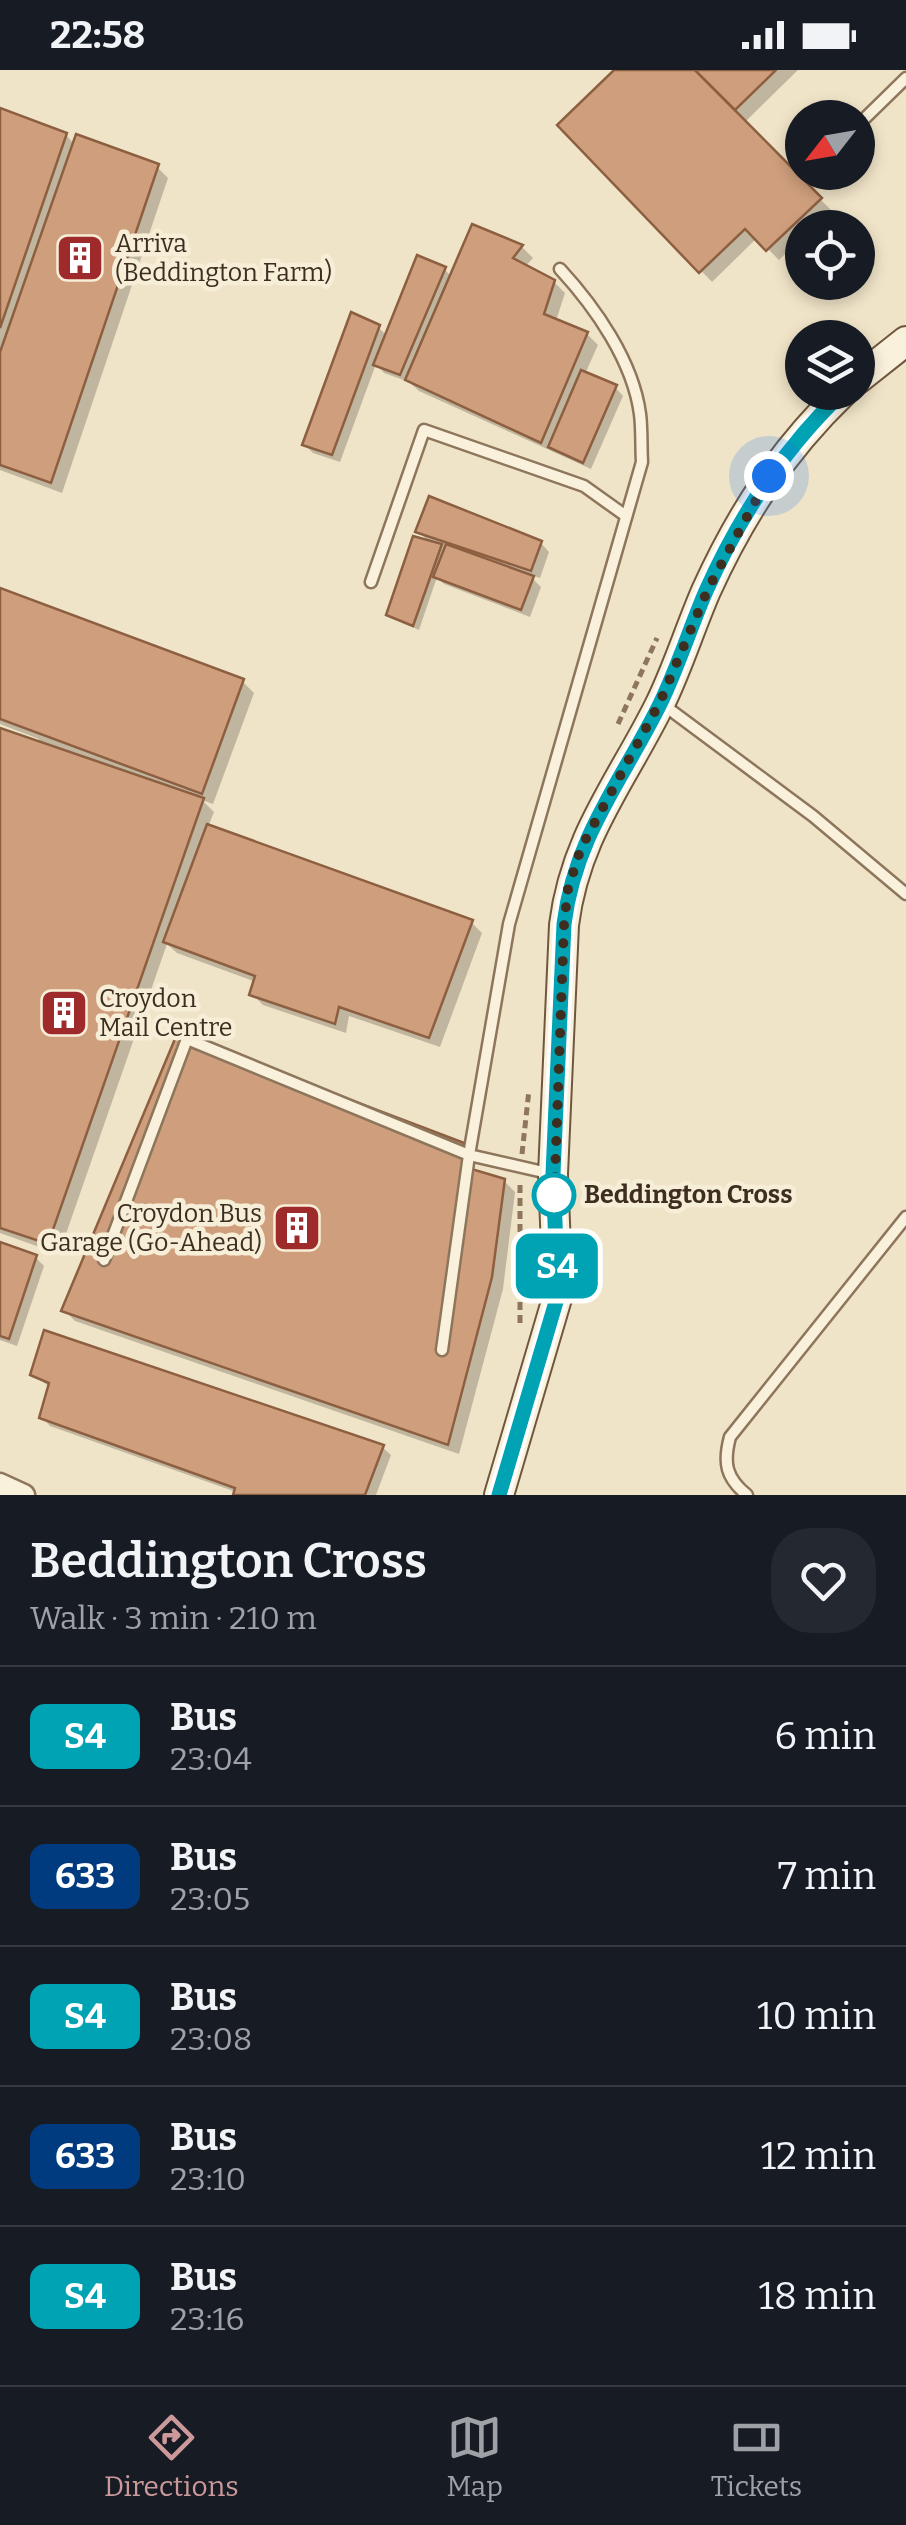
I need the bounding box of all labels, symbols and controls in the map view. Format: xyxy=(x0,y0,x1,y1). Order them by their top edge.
text: 22:58 xyxy=(50,12,145,58)
north arrow xyxy=(785,100,875,190)
map controls xyxy=(785,100,875,410)
button: locate xyxy=(785,210,875,300)
place label: Arriva (Beddington Farm) xyxy=(115,229,332,288)
building icon: Arriva (Beddington Farm) xyxy=(54,232,106,284)
button: layers xyxy=(785,320,875,410)
your location xyxy=(744,451,794,501)
place label: Croydon Mail Centre xyxy=(99,984,232,1043)
building icon: Croydon Mail Centre xyxy=(38,987,90,1039)
marker: Beddington Cross xyxy=(533,1174,575,1216)
place label: Beddington Cross xyxy=(584,1180,792,1210)
place label: Croydon Bus Garage (Go-Ahead) xyxy=(40,1199,262,1258)
building icon: Croydon Bus Garage (Go-Ahead) xyxy=(271,1202,323,1254)
line badge: S4 xyxy=(512,1234,602,1298)
text: S4 xyxy=(536,1245,578,1287)
button: heart xyxy=(771,1528,876,1633)
text: Beddington Cross xyxy=(30,1532,427,1590)
text: Walk · 3 min · 210 m xyxy=(30,1599,317,1637)
text: Bus xyxy=(170,1694,237,1740)
text: 6 min xyxy=(774,1713,876,1759)
text: S4 xyxy=(64,1715,106,1757)
text: 23:04 xyxy=(170,1740,252,1778)
text: Bus xyxy=(170,1834,237,1880)
text: 7 min xyxy=(778,1853,876,1899)
text: 633 xyxy=(55,1855,115,1897)
text: 23:05 xyxy=(170,1880,250,1918)
text: Bus xyxy=(170,1974,237,2020)
text: 10 min xyxy=(757,1993,876,2039)
text: S4 xyxy=(64,1995,106,2037)
text: 23:08 xyxy=(170,2020,252,2058)
text: Bus xyxy=(170,2114,237,2160)
text: 12 min xyxy=(761,2133,876,2179)
text: 633 xyxy=(55,2135,115,2177)
text: 23:10 xyxy=(170,2160,246,2198)
text: Bus xyxy=(170,2254,237,2300)
text: 18 min xyxy=(759,2273,876,2319)
text: S4 xyxy=(64,2275,106,2317)
text: 23:16 xyxy=(170,2300,244,2338)
tab: Directions xyxy=(104,2410,239,2503)
tab: Map xyxy=(446,2410,503,2503)
tab: Tickets xyxy=(711,2410,802,2503)

